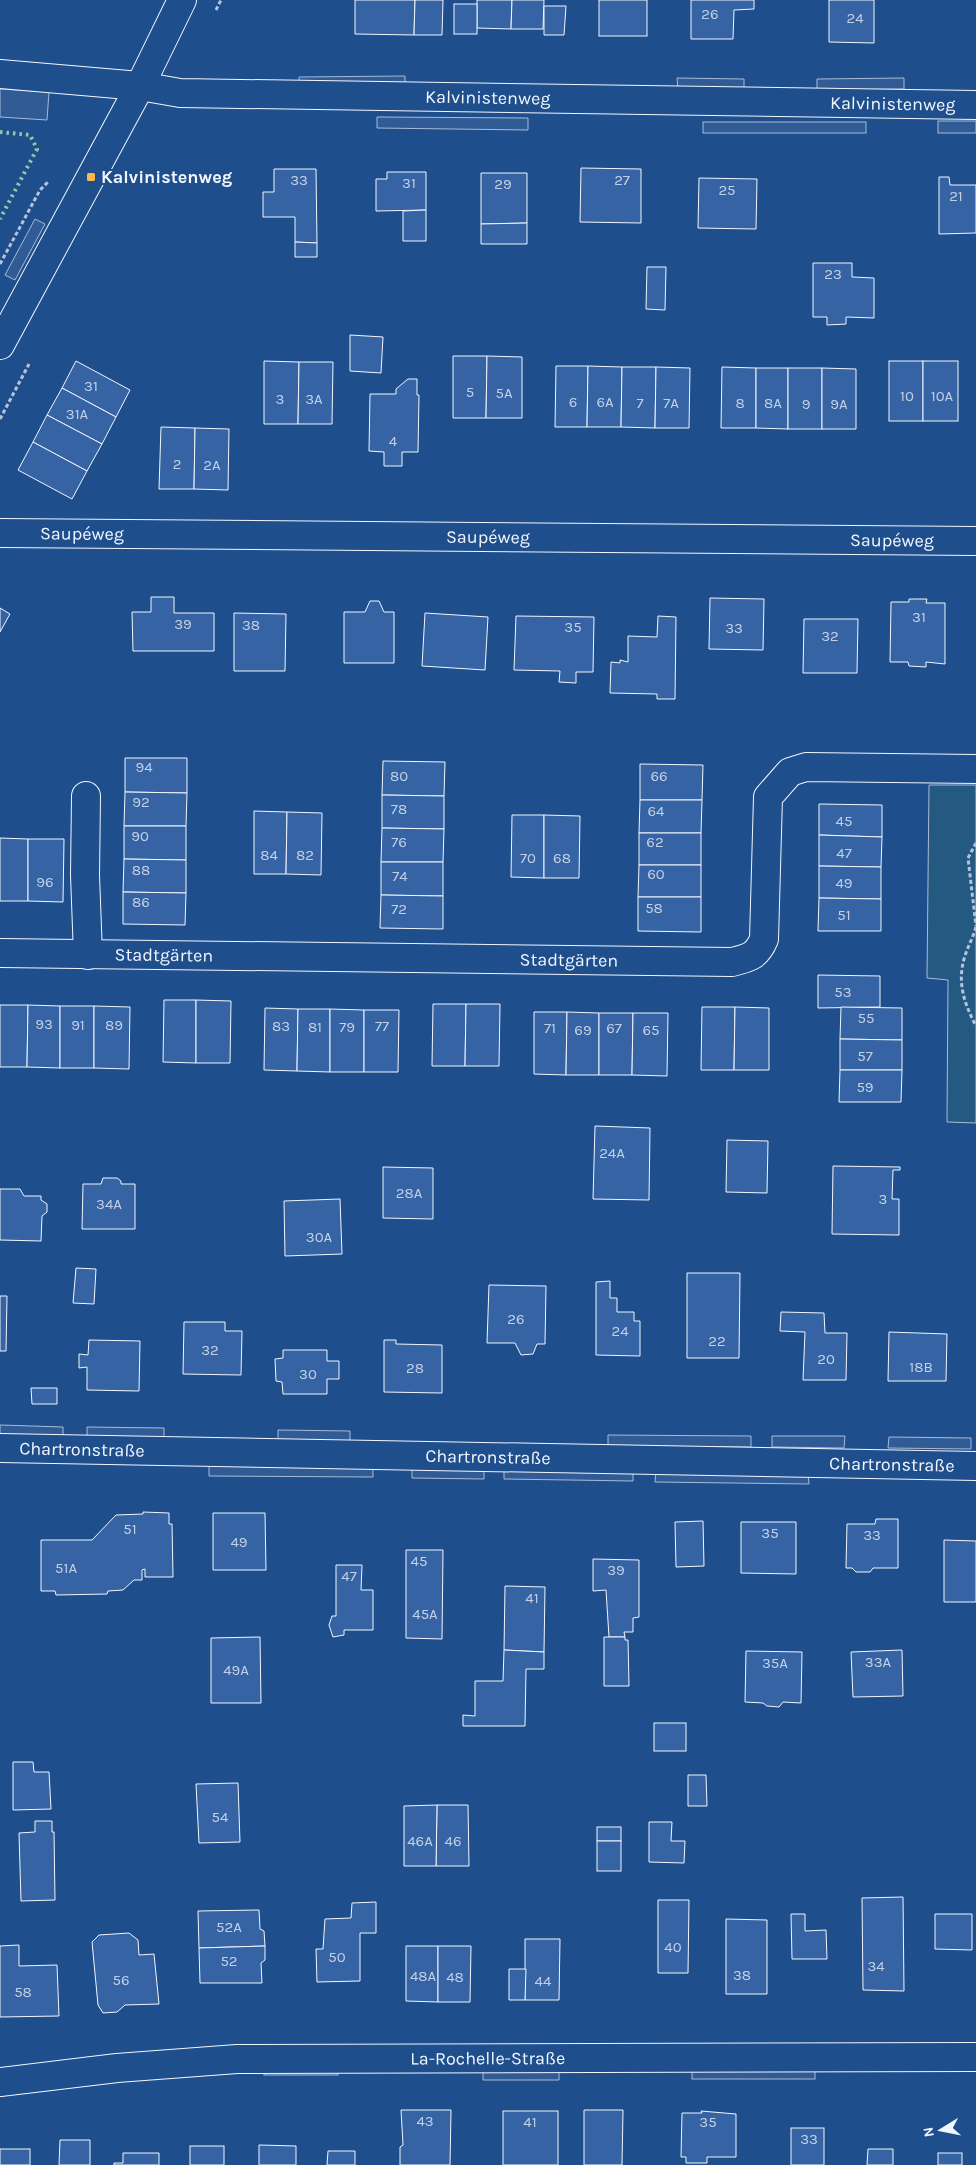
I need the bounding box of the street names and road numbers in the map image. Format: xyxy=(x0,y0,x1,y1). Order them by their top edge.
street label: Kalvinistenweg xyxy=(425,86,551,110)
street label: Kalvinistenweg xyxy=(830,92,956,116)
street label: Saupéweg xyxy=(40,522,124,545)
street label: Saupéweg xyxy=(446,526,530,548)
street label: Saupéweg xyxy=(850,529,934,552)
street label: Stadtgärten xyxy=(115,943,213,967)
street label: Stadtgärten xyxy=(520,948,618,972)
street label: Chartronstraße xyxy=(19,1437,145,1462)
street label: Chartronstraße xyxy=(425,1445,551,1469)
street label: Chartronstraße xyxy=(829,1452,955,1477)
street label: La-Rochelle-Straße xyxy=(410,2047,565,2070)

